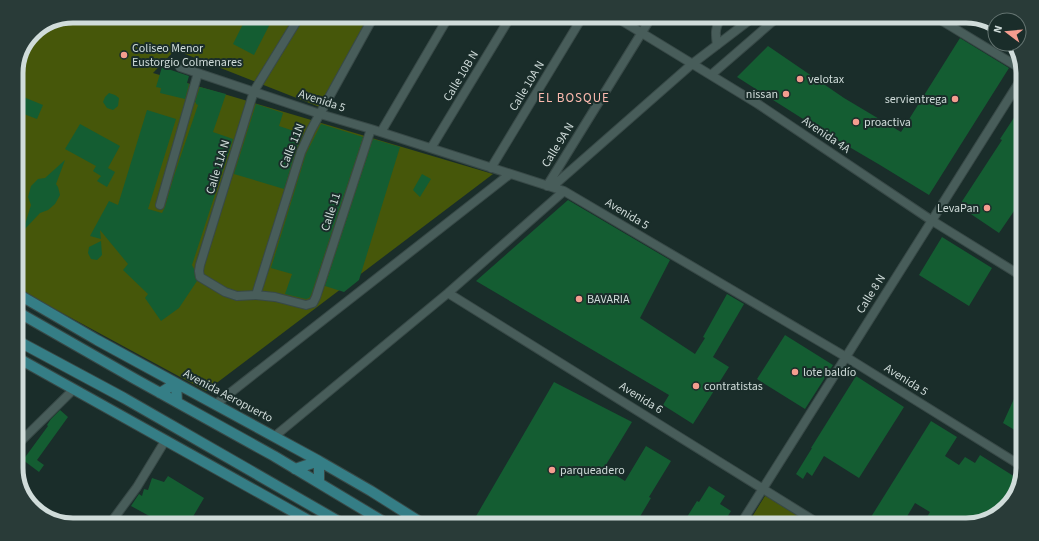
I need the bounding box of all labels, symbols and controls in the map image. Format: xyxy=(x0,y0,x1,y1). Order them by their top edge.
north arrow xyxy=(987,12,1027,52)
text: N xyxy=(990,24,1006,35)
place label: Coliseo Menor Eustorgio Colmenares xyxy=(132,40,242,71)
street label: Calle 10B N xyxy=(439,47,483,105)
marker: Coliseo Menor Eustorgio Colmenares xyxy=(119,50,129,60)
street label: Calle 10A N xyxy=(505,58,549,114)
place label: velotax xyxy=(808,71,845,88)
marker: velotax xyxy=(795,74,805,84)
street label: Avenida 5 xyxy=(296,85,348,117)
place label: nissan xyxy=(746,86,778,103)
district label: EL BOSQUE xyxy=(538,89,610,107)
marker: nissan xyxy=(781,89,791,99)
place label: servientrega xyxy=(885,91,947,108)
marker: servientrega xyxy=(950,94,960,104)
street label: Avenida 4A xyxy=(798,113,854,158)
place label: proactiva xyxy=(864,114,911,131)
marker: proactiva xyxy=(851,117,861,127)
street label: Calle 9A N xyxy=(538,119,578,171)
street label: Calle 11N xyxy=(275,121,309,171)
street label: Calle 11A N xyxy=(202,138,234,196)
street label: Calle 11 xyxy=(317,191,345,233)
street label: Avenida 5 xyxy=(602,194,652,234)
place label: LevaPan xyxy=(937,200,979,217)
marker: LevaPan xyxy=(982,203,992,213)
street label: Calle 8 N xyxy=(852,271,890,317)
place label: BAVARIA xyxy=(587,291,630,308)
marker: BAVARIA xyxy=(574,294,584,304)
street label: Avenida 5 xyxy=(881,360,931,400)
place label: lote baldío xyxy=(803,364,856,381)
street label: Avenida Aeropuerto xyxy=(180,365,276,427)
marker: lote baldío xyxy=(790,367,800,377)
street label: Avenida 6 xyxy=(616,378,666,418)
place label: contratistas xyxy=(704,378,763,395)
marker: contratistas xyxy=(691,381,701,391)
place label: parqueadero xyxy=(560,462,625,479)
marker: parqueadero xyxy=(547,465,557,475)

